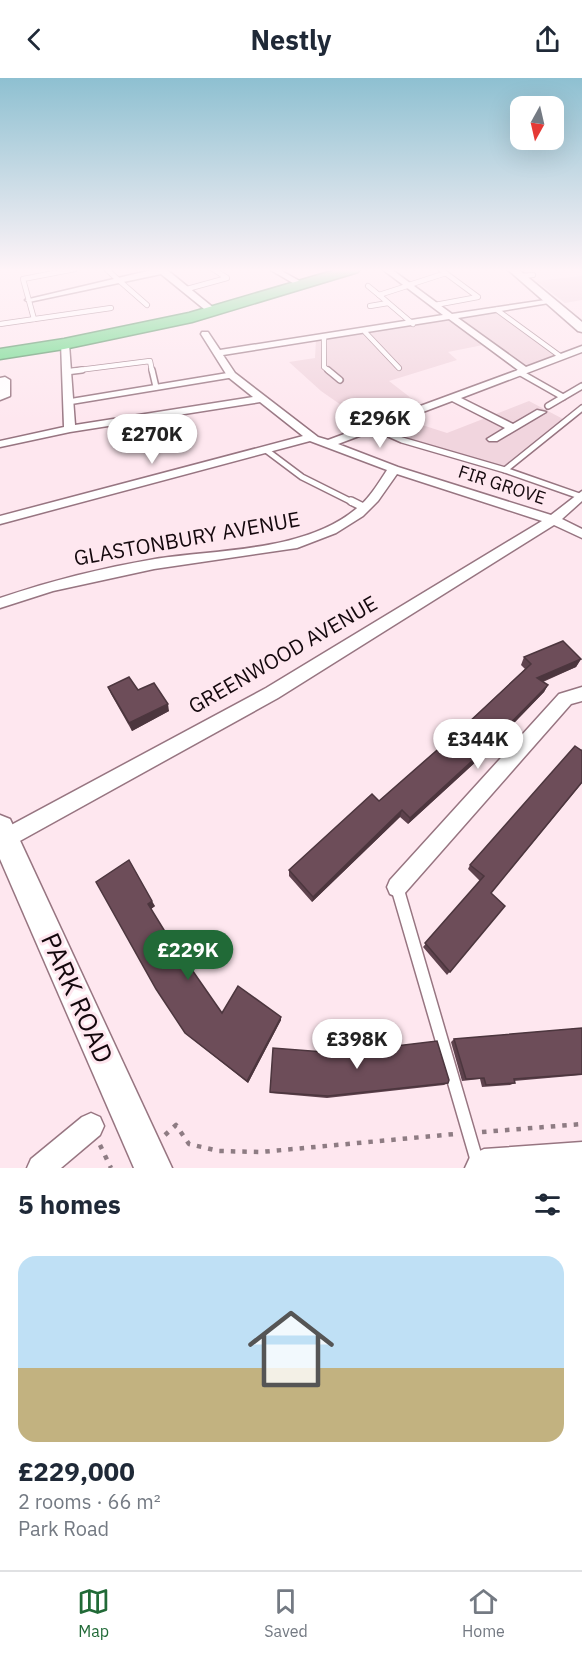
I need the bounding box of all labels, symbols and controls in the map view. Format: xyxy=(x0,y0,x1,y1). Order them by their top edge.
text: Nestly xyxy=(251,22,331,57)
icon: back xyxy=(18,23,51,56)
icon: share xyxy=(531,23,564,56)
north arrow xyxy=(510,96,564,150)
map controls xyxy=(510,96,564,150)
pin: £296K xyxy=(338,398,422,449)
text: £296K xyxy=(349,404,411,431)
pin: £270K xyxy=(110,414,194,465)
text: £270K xyxy=(121,420,183,447)
street label: FIR GROVE xyxy=(455,460,549,510)
street label: GLASTONBURY AVENUE xyxy=(72,504,302,572)
street label: GREENWOOD AVENUE xyxy=(183,589,382,720)
pin: £344K xyxy=(436,719,520,770)
text: £344K xyxy=(447,725,509,752)
street label: PARK ROAD xyxy=(34,927,122,1068)
pin: £229K xyxy=(146,930,230,981)
text: £229K xyxy=(157,936,219,963)
pin: £398K xyxy=(315,1019,399,1070)
text: £398K xyxy=(326,1025,388,1052)
text: 5 homes xyxy=(18,1187,121,1221)
icon: filters xyxy=(531,1188,564,1221)
icon: home xyxy=(237,1295,345,1403)
text: £229,000 xyxy=(18,1454,135,1488)
text: 2 rooms · 66 m² xyxy=(18,1488,161,1515)
text: Park Road xyxy=(18,1515,109,1542)
tab: Map xyxy=(77,1585,110,1641)
tab: Saved xyxy=(264,1585,308,1641)
tab: Home xyxy=(462,1585,505,1641)

